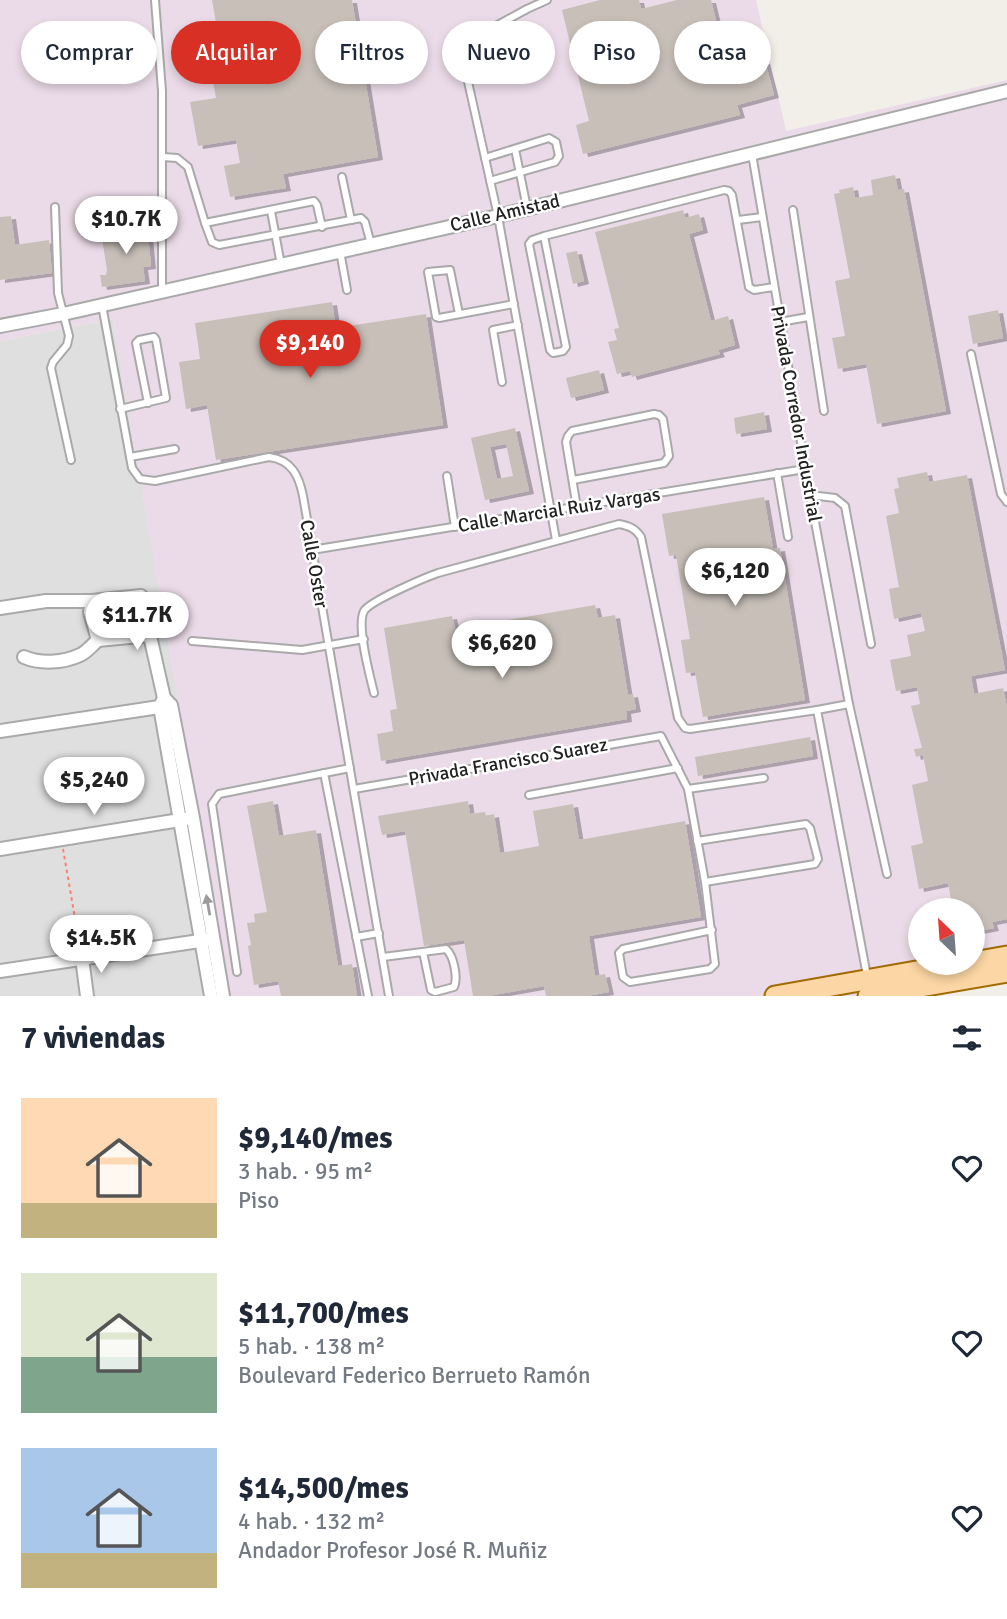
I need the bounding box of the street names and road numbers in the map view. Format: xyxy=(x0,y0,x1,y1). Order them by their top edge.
street label: Calle Amistad xyxy=(448,189,562,237)
street label: Privada Corredor Industrial xyxy=(765,304,827,524)
street label: Calle Marcial Ruiz Vargas xyxy=(456,482,662,538)
street label: Calle Oster xyxy=(294,518,334,610)
street label: Privada Francisco Suarez xyxy=(407,733,609,791)

